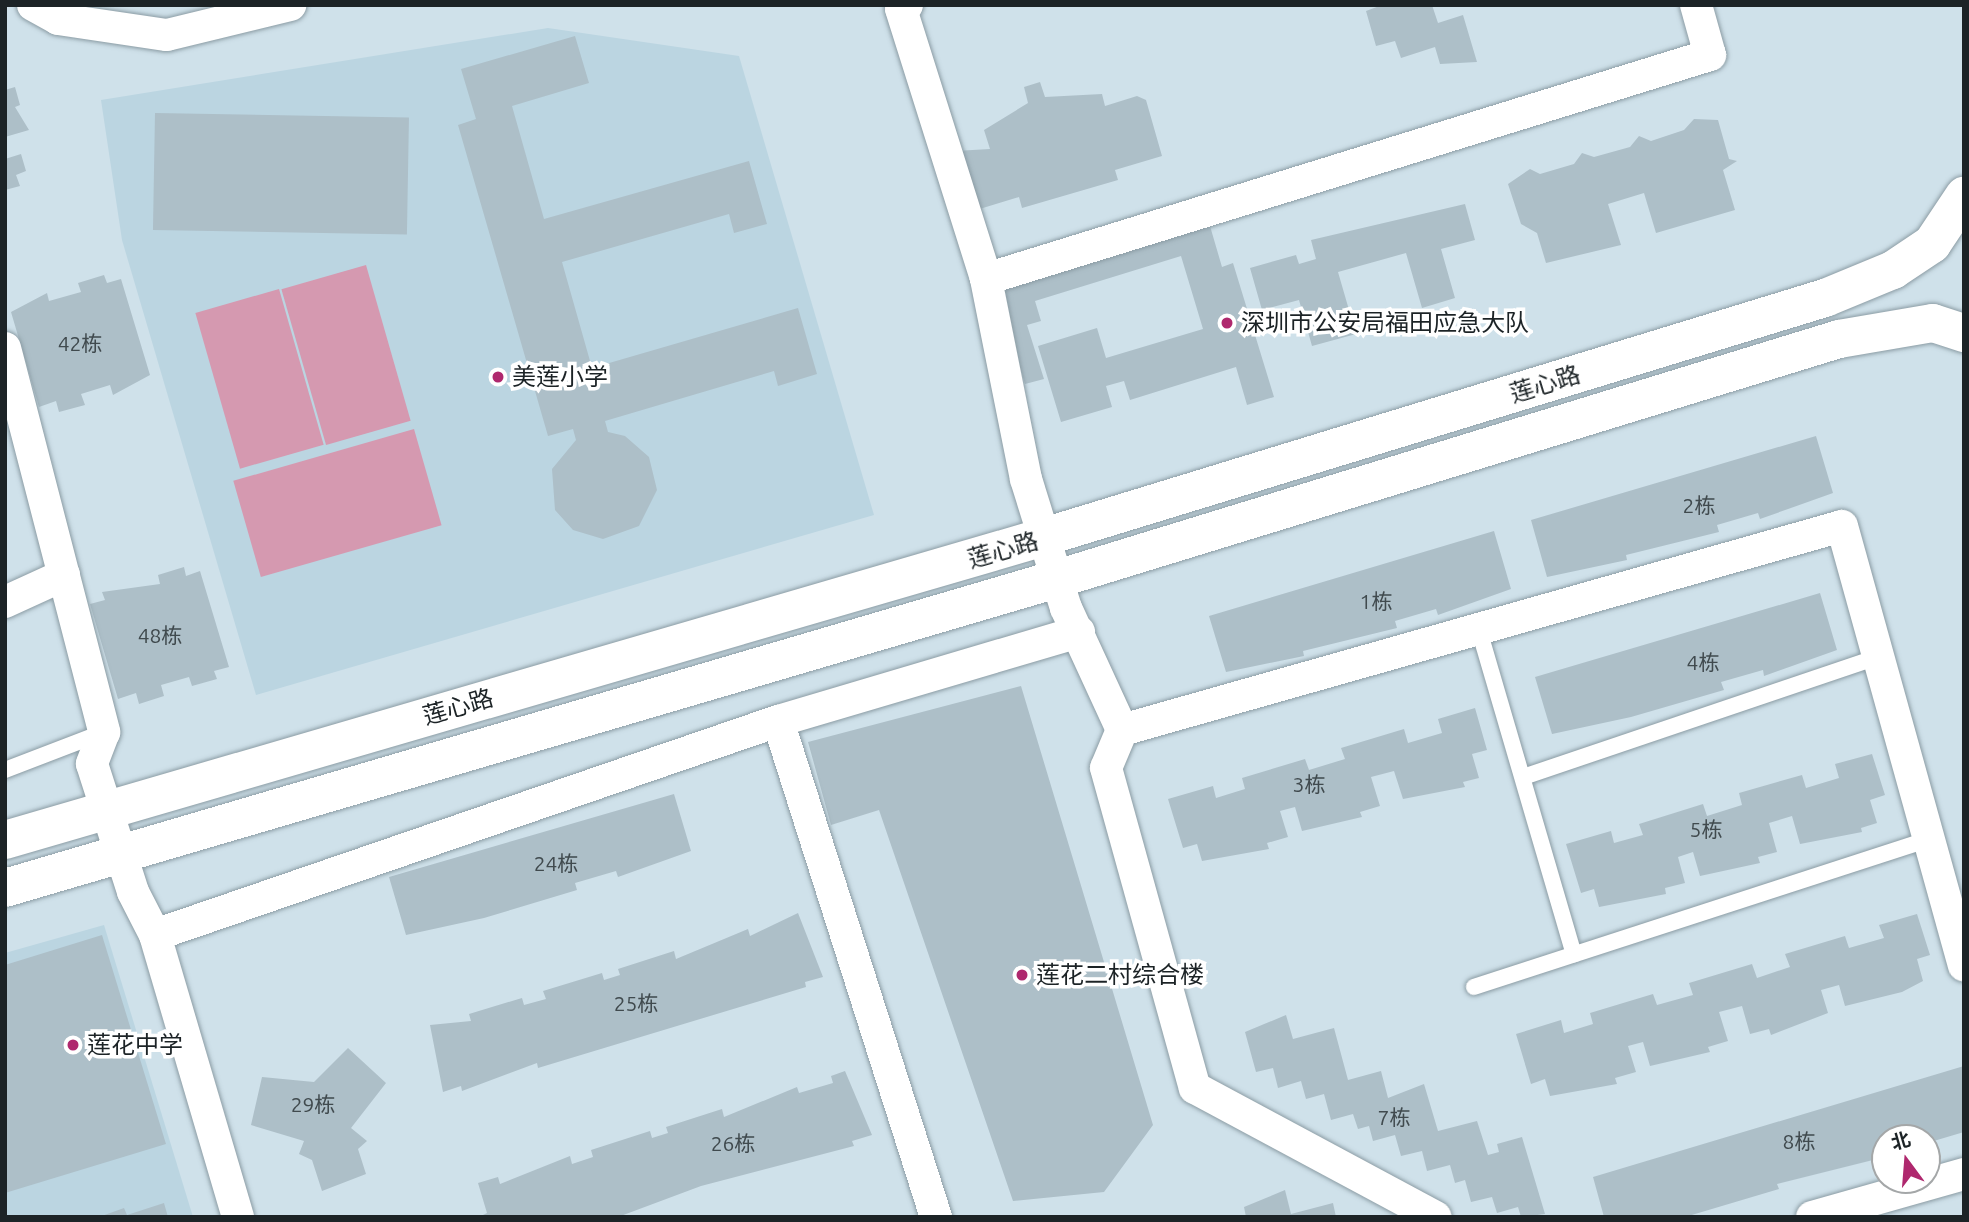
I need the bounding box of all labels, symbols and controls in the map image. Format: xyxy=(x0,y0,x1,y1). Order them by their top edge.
place label: 深圳市公安局福田应急大队 xyxy=(1241,309,1529,337)
marker: 深圳市公安局福田应急大队 xyxy=(1219,315,1235,331)
house number: 42栋 xyxy=(58,330,102,356)
street label: 莲心路 xyxy=(1506,360,1584,408)
place label: 美莲小学 xyxy=(512,363,608,391)
marker: 美莲小学 xyxy=(490,369,506,385)
house number: 2栋 xyxy=(1683,492,1715,518)
street label: 莲心路 xyxy=(964,526,1042,574)
house number: 1栋 xyxy=(1360,588,1392,614)
house number: 48栋 xyxy=(138,622,182,648)
house number: 4栋 xyxy=(1687,649,1719,675)
street label: 莲心路 xyxy=(419,683,497,731)
house number: 3栋 xyxy=(1293,771,1325,797)
house number: 5栋 xyxy=(1690,816,1722,842)
house number: 24栋 xyxy=(534,850,578,876)
place label: 莲花二村综合楼 xyxy=(1036,961,1204,989)
marker: 莲花二村综合楼 xyxy=(1014,967,1030,983)
house number: 25栋 xyxy=(614,990,658,1016)
place label: 莲花中学 xyxy=(87,1031,183,1059)
marker: 莲花中学 xyxy=(65,1037,81,1053)
house number: 29栋 xyxy=(291,1091,335,1117)
house number: 7栋 xyxy=(1378,1104,1410,1130)
north arrow xyxy=(1871,1124,1941,1194)
house number: 8栋 xyxy=(1783,1128,1815,1154)
text: 北 xyxy=(1889,1128,1913,1154)
house number: 26栋 xyxy=(711,1130,755,1156)

